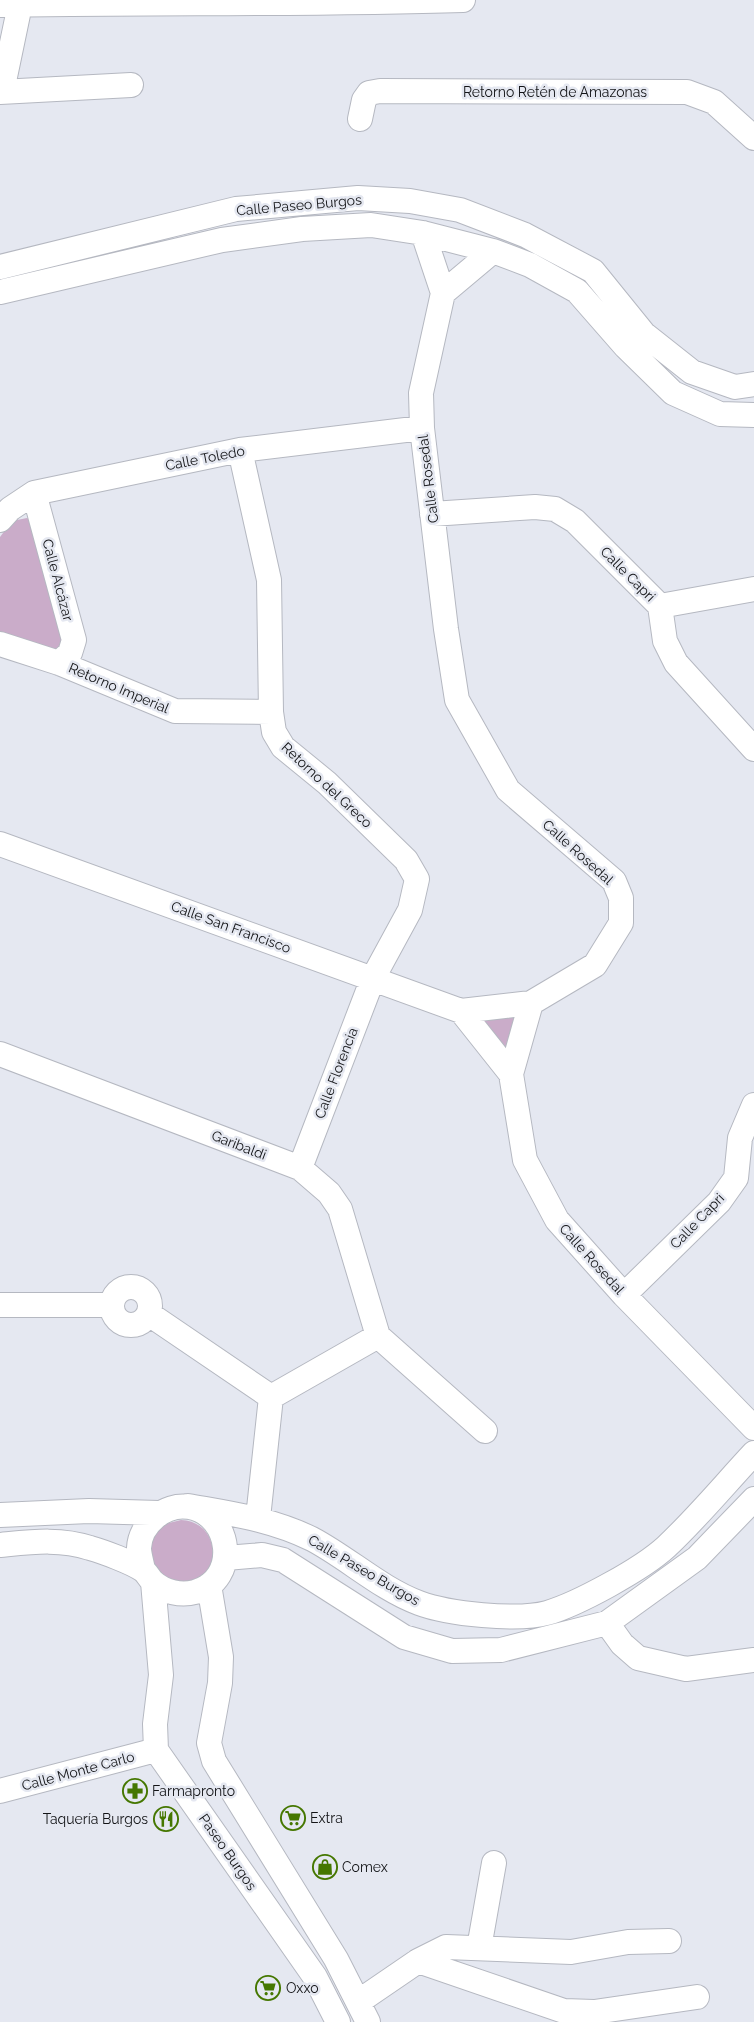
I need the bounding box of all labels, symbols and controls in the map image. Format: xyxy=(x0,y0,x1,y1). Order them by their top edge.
street label: Retorno Retén de Amazonas xyxy=(463,84,647,100)
street label: Calle Paseo Burgos xyxy=(236,192,363,218)
street label: Calle Rosedal xyxy=(415,434,441,524)
street label: Calle Toledo xyxy=(164,442,246,474)
street label: Calle Alcázar xyxy=(39,537,77,623)
street label: Calle Capri xyxy=(597,543,659,605)
street label: Retorno Imperial xyxy=(66,660,172,716)
street label: Retorno del Greco xyxy=(279,739,375,831)
street label: Calle Rosedal xyxy=(540,816,617,888)
street label: Calle San Francisco xyxy=(169,898,293,956)
street label: Calle Florencia xyxy=(311,1025,361,1121)
street label: Garibaldi xyxy=(209,1127,269,1163)
street label: Calle Capri xyxy=(667,1190,727,1252)
street label: Calle Rosedal xyxy=(556,1221,628,1298)
street label: Calle Paseo Burgos xyxy=(305,1532,423,1609)
street label: Calle Monte Carlo xyxy=(20,1748,136,1794)
pharmacy icon: Farmapronto xyxy=(122,1778,148,1804)
place label: Farmapronto xyxy=(152,1783,235,1799)
supermarket icon: Extra xyxy=(280,1805,306,1831)
restaurant icon: Taquería Burgos xyxy=(153,1806,179,1832)
place label: Extra xyxy=(310,1810,343,1826)
place label: Taquería Burgos xyxy=(43,1811,148,1827)
street label: Paseo Burgos xyxy=(196,1811,260,1893)
shop icon: Comex xyxy=(312,1854,338,1880)
place label: Comex xyxy=(342,1859,388,1875)
supermarket icon: Oxxo xyxy=(255,1975,281,2001)
place label: Oxxo xyxy=(286,1980,319,1996)

